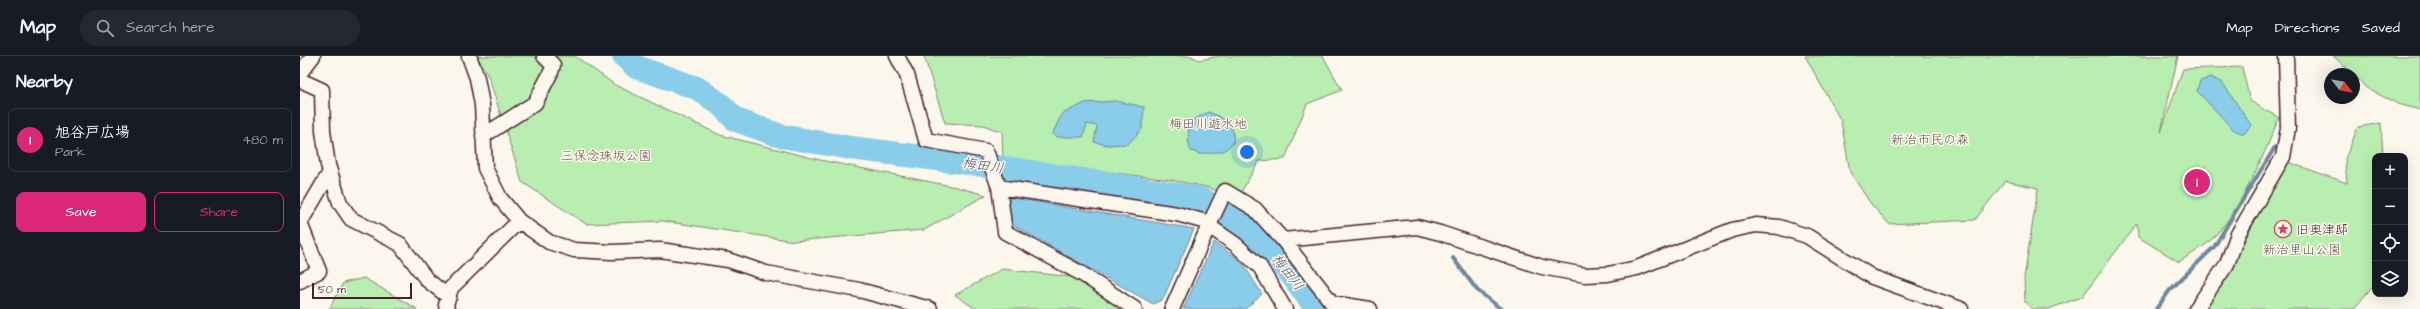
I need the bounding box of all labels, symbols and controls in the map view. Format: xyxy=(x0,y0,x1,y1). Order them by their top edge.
search box xyxy=(80,10,360,46)
text: Map xyxy=(20,14,56,41)
icon: search xyxy=(94,17,116,39)
text: Search here xyxy=(126,17,215,38)
text: Map xyxy=(2226,18,2253,38)
text: Directions xyxy=(2275,18,2340,38)
text: Saved xyxy=(2362,18,2400,38)
north arrow xyxy=(2324,68,2360,104)
text: Nearby xyxy=(16,70,73,94)
park label: 梅田川遊水地 xyxy=(1169,115,1247,133)
text: 旭谷戸広場 xyxy=(55,122,130,143)
text: 1 xyxy=(29,131,31,149)
text: 480 m xyxy=(242,131,283,149)
park label: 新治市民の森 xyxy=(1891,131,1969,149)
your location xyxy=(1237,142,1257,162)
text: Park xyxy=(55,143,85,161)
park label: 三保念珠坂公園 xyxy=(560,147,652,165)
water label: 梅田川 xyxy=(961,153,1005,179)
map controls xyxy=(2372,153,2408,297)
button: + xyxy=(2372,153,2408,189)
pin: 1 xyxy=(2184,167,2210,197)
button: − xyxy=(2372,189,2408,225)
button: Save xyxy=(16,192,146,232)
button: Share xyxy=(154,192,284,232)
place icon: 旧奥津邸 xyxy=(2273,219,2293,239)
place label: 旧奥津邸 xyxy=(2296,221,2348,239)
button: locate xyxy=(2372,225,2408,261)
park label: 新治里山公園 xyxy=(2263,241,2341,259)
water label: 梅田川 xyxy=(1266,250,1308,295)
button: layers xyxy=(2372,261,2408,297)
scale bar xyxy=(312,281,412,300)
text: 50 m xyxy=(318,282,346,297)

